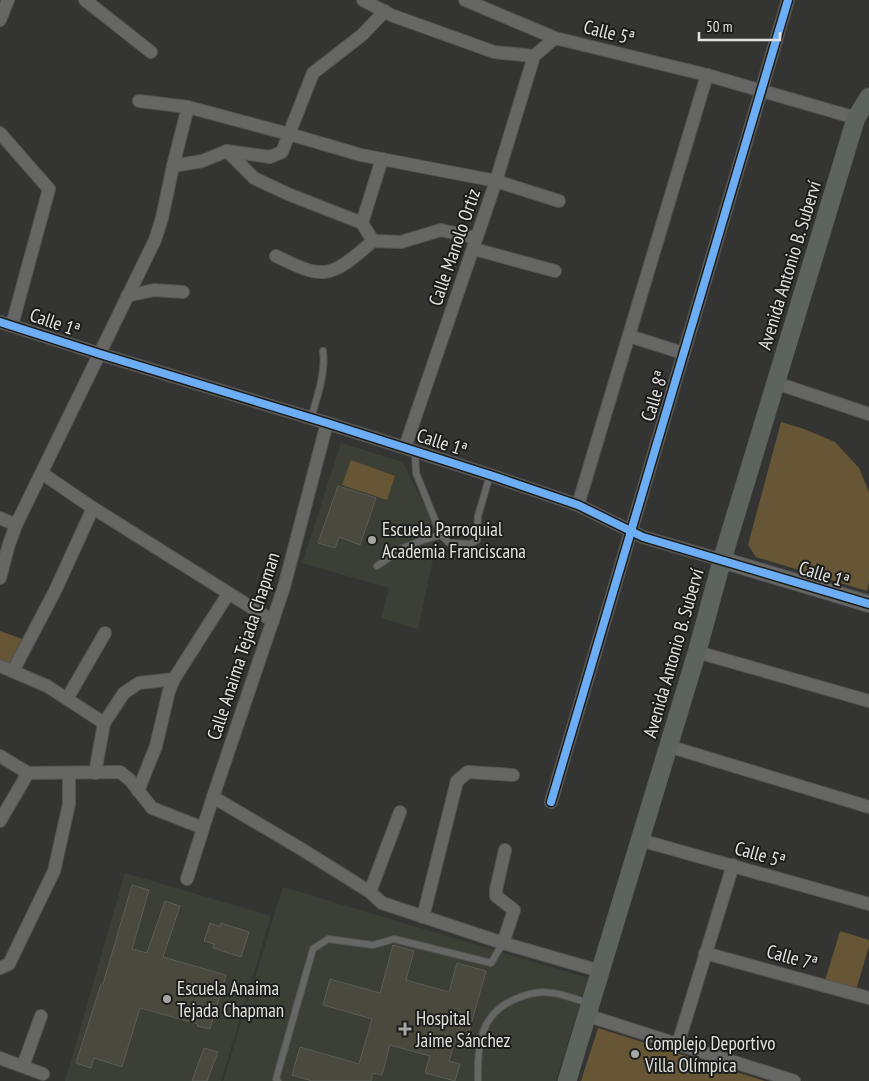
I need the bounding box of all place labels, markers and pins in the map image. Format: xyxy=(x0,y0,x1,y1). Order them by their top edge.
place label: Escuela Parroquial Academia Franciscana xyxy=(382,517,526,563)
marker: Escuela Parroquial Academia Franciscana xyxy=(366,534,378,546)
place label: Escuela Anaima Tejada Chapman xyxy=(177,976,284,1022)
marker: Escuela Anaima Tejada Chapman xyxy=(161,993,173,1005)
place label: Hospital Jaime Sánchez xyxy=(415,1006,510,1052)
marker: Hospital Jaime Sánchez xyxy=(398,1022,412,1036)
place label: Complejo Deportivo Villa Olímpica xyxy=(644,1031,776,1077)
marker: Complejo Deportivo Villa Olímpica xyxy=(629,1048,641,1060)

